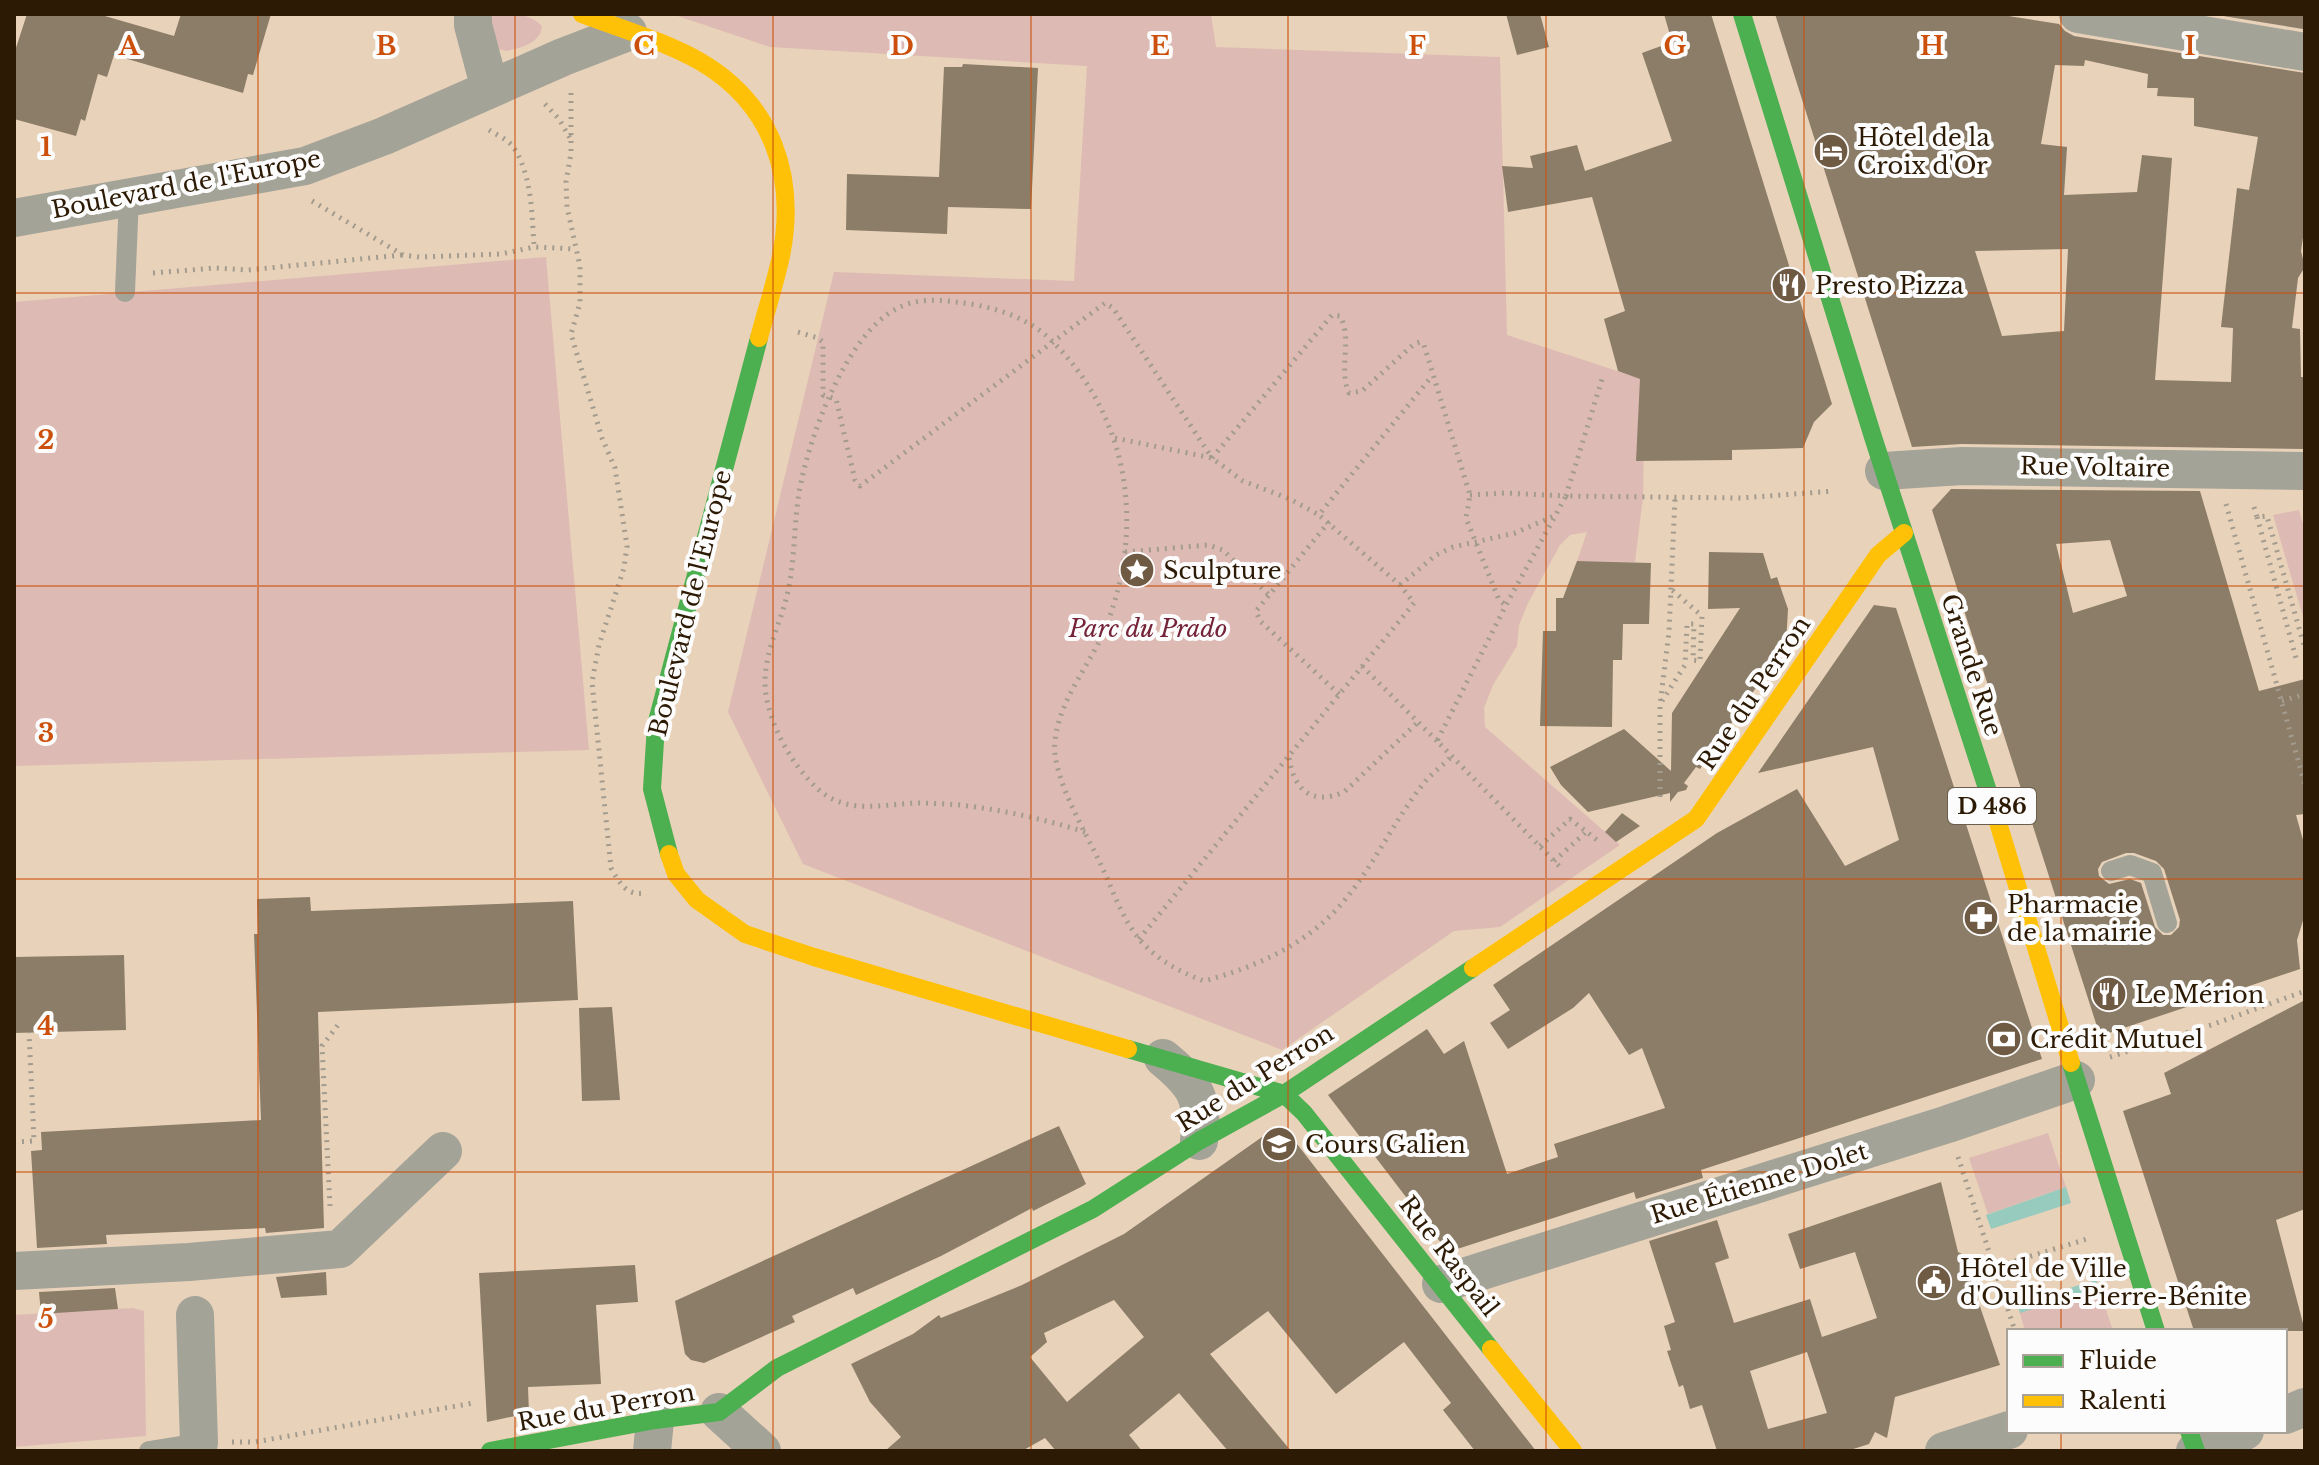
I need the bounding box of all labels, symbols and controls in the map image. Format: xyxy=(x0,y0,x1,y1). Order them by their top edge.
text: A xyxy=(117,30,140,62)
text: B xyxy=(376,30,396,62)
text: C xyxy=(633,30,655,62)
text: D xyxy=(890,30,914,62)
text: E xyxy=(1150,30,1170,62)
text: F xyxy=(1408,30,1426,62)
text: G xyxy=(1664,30,1687,62)
text: H xyxy=(1920,30,1944,62)
text: I xyxy=(2184,30,2196,62)
place label: Hôtel de la Croix d'Or xyxy=(1857,123,1990,180)
text: 1 xyxy=(40,131,52,163)
hotel icon: Hôtel de la Croix d'Or xyxy=(1812,132,1850,170)
street label: Boulevard de l'Europe xyxy=(49,144,323,224)
restaurant icon: Presto Pizza xyxy=(1770,266,1808,304)
place label: Presto Pizza xyxy=(1815,271,1964,300)
text: 2 xyxy=(38,424,54,456)
street label: Rue Voltaire xyxy=(2020,451,2170,483)
street label: Boulevard de l'Europe xyxy=(643,467,737,739)
place icon: Sculpture xyxy=(1118,551,1156,589)
place label: Sculpture xyxy=(1163,556,1282,585)
street label: Grande Rue xyxy=(1935,590,2009,740)
street label: Rue du Perron xyxy=(1692,611,1816,775)
park label: Parc du Prado xyxy=(1068,614,1227,643)
text: 3 xyxy=(38,717,54,749)
road number: D 486 xyxy=(1948,788,2036,824)
place label: Pharmacie de la mairie xyxy=(2007,890,2152,947)
pharmacy icon: Pharmacie de la mairie xyxy=(1962,899,2000,937)
restaurant icon: Le Mérion xyxy=(2090,975,2128,1013)
place label: Le Mérion xyxy=(2135,980,2264,1009)
text: 4 xyxy=(37,1010,55,1042)
street label: Rue du Perron xyxy=(1171,1018,1339,1138)
bank icon: Crédit Mutuel xyxy=(1985,1020,2023,1058)
place label: Crédit Mutuel xyxy=(2030,1025,2203,1054)
school or university icon: Cours Galien xyxy=(1260,1125,1298,1163)
place label: Cours Galien xyxy=(1305,1130,1466,1159)
street label: Rue Étienne Dolet xyxy=(1647,1136,1871,1230)
street label: Rue Raspail xyxy=(1393,1190,1505,1322)
place label: Hôtel de Ville d'Oullins-Pierre-Bénite xyxy=(1960,1254,2247,1311)
public building icon: Hôtel de Ville d'Oullins-Pierre-Bénite xyxy=(1915,1263,1953,1301)
text: 5 xyxy=(38,1303,54,1335)
legend xyxy=(2007,1329,2287,1433)
text: Fluide xyxy=(2079,1346,2157,1375)
street label: Rue du Perron xyxy=(515,1377,697,1437)
text: Ralenti xyxy=(2079,1386,2167,1415)

